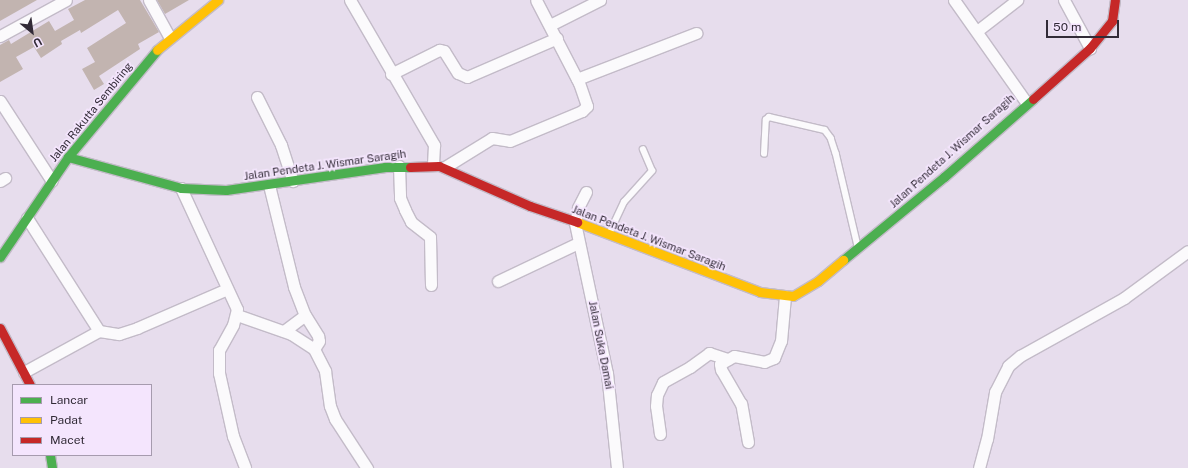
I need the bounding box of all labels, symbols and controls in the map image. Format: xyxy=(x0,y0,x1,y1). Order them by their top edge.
north arrow xyxy=(12,12,52,52)
scale bar xyxy=(1048,12,1121,38)
text: 50 m xyxy=(1053,20,1081,34)
text: U xyxy=(31,35,44,50)
street label: Jalan Rakutta Sembiring xyxy=(47,60,135,164)
street label: Jalan Pendeta J. Wismar Saragih xyxy=(887,91,1017,211)
street label: Jalan Pendeta J. Wismar Saragih xyxy=(243,147,407,183)
street label: Jalan Pendeta J. Wismar Saragih xyxy=(570,202,728,274)
street label: Jalan Suka Damai xyxy=(586,300,616,390)
legend xyxy=(12,384,152,456)
text: Lancar xyxy=(50,393,88,407)
text: Padat xyxy=(50,413,82,427)
text: Macet xyxy=(50,433,85,447)

